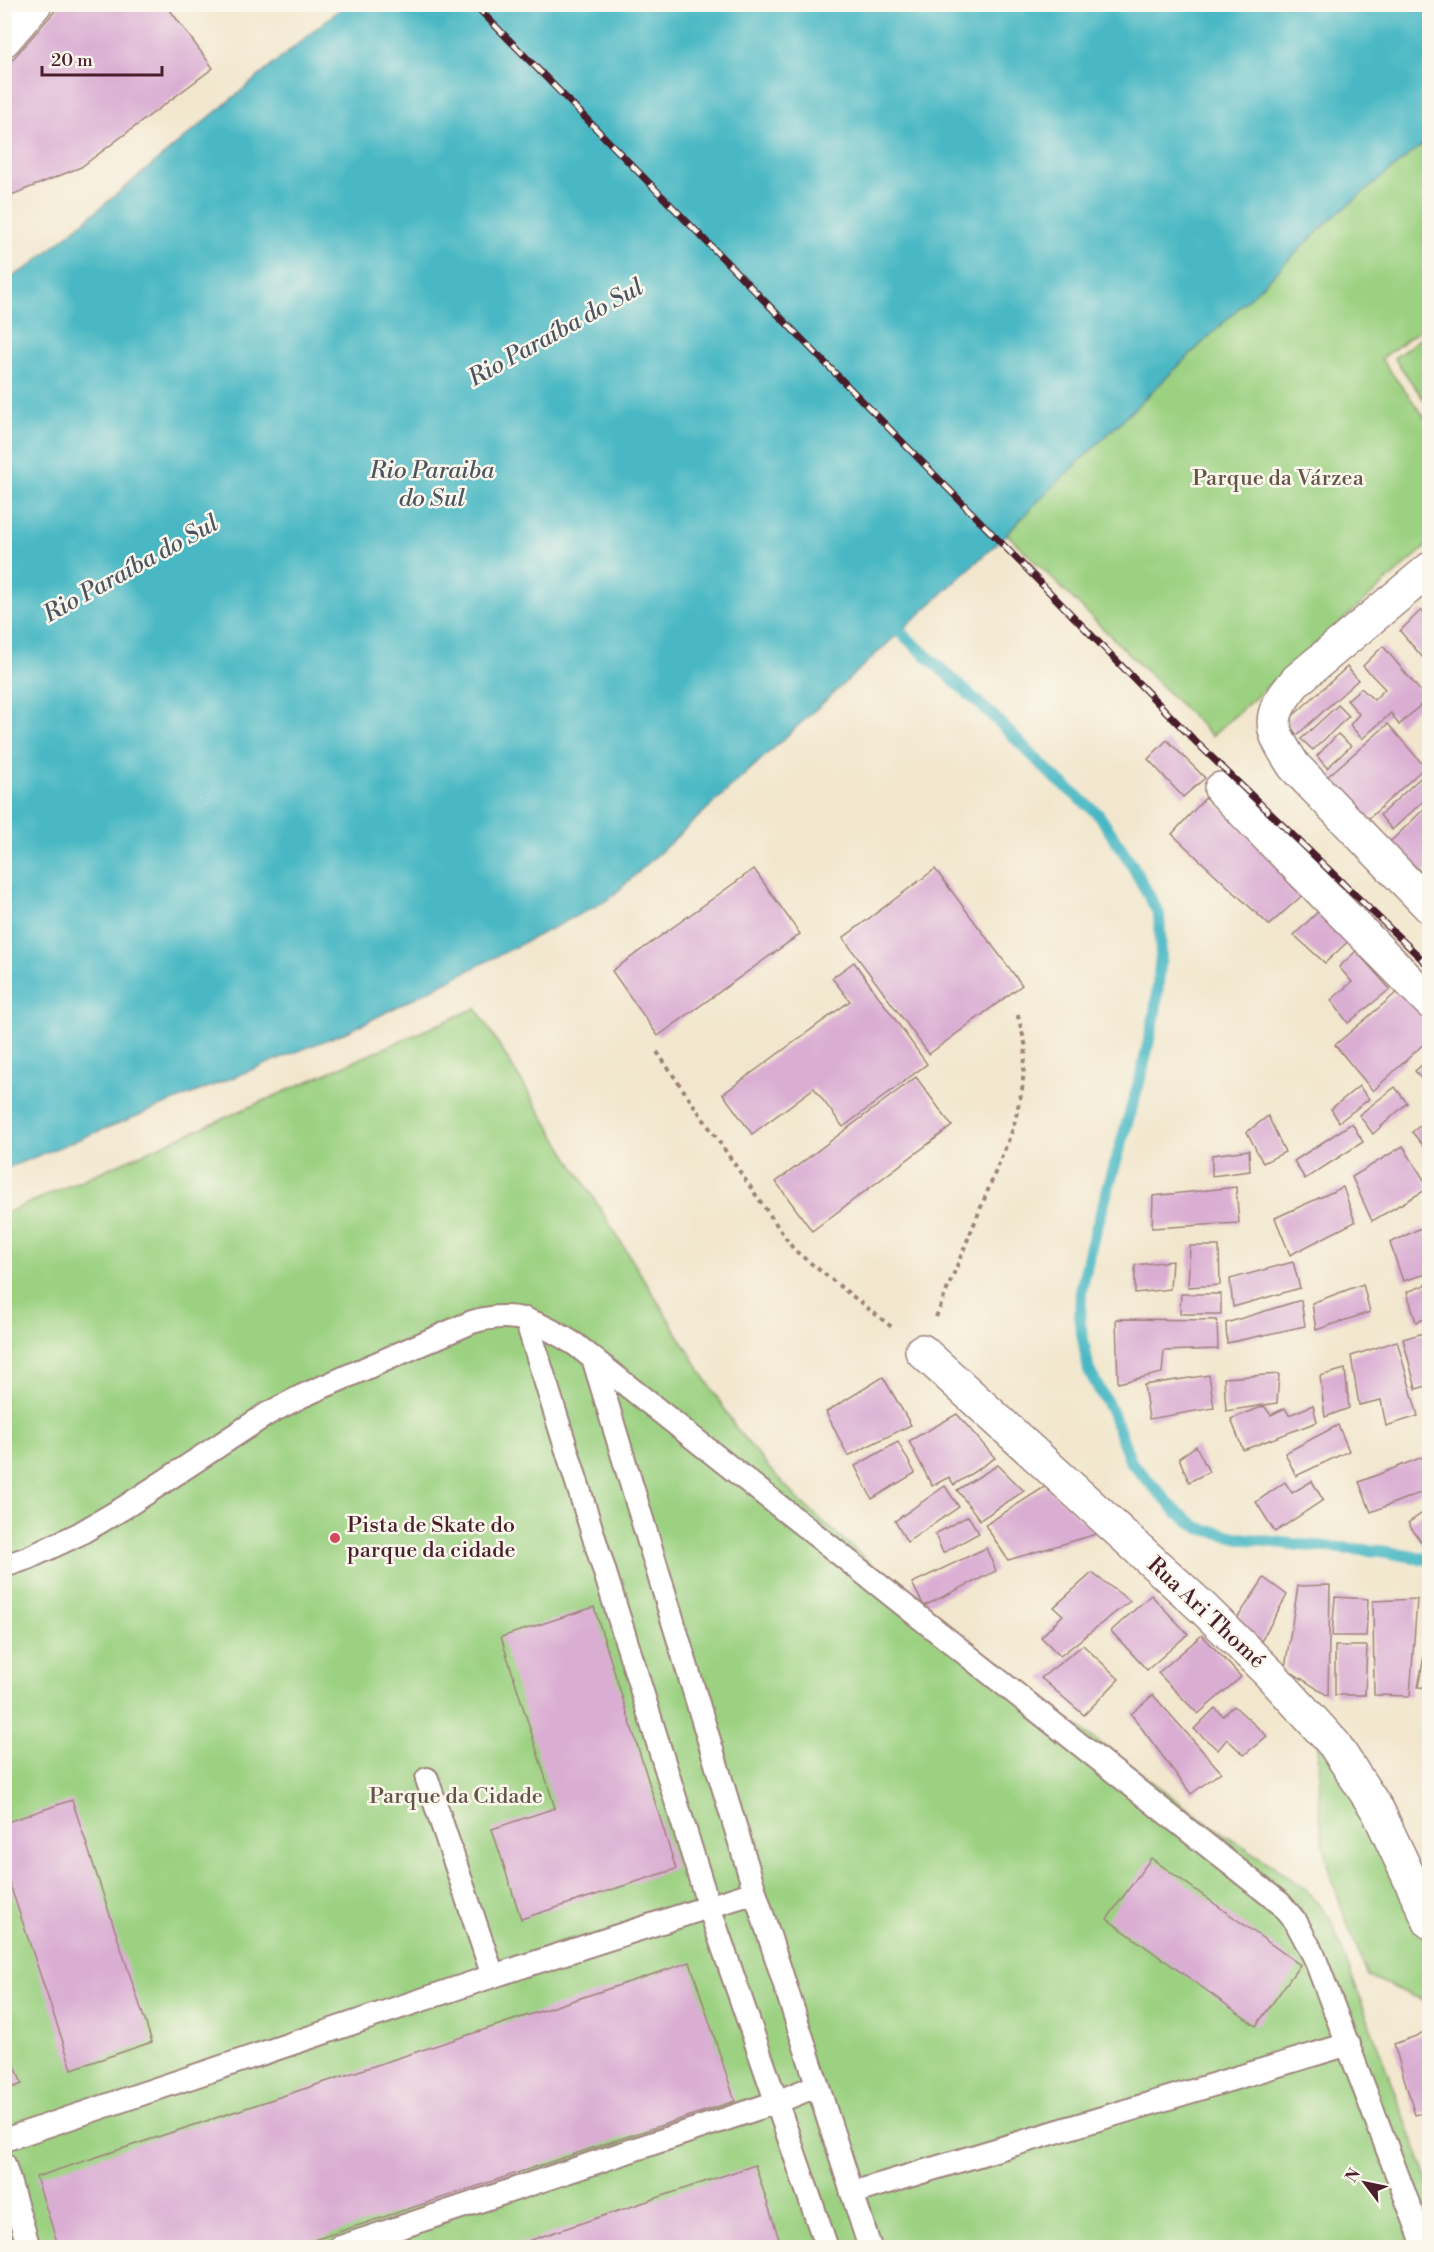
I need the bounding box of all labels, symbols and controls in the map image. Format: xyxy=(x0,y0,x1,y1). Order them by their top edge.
scale bar xyxy=(42,39,162,77)
text: 20 m xyxy=(51,49,93,72)
water label: Rio Paraíba do Sul xyxy=(462,272,649,394)
water label: Rio Paraiba do Sul xyxy=(369,456,495,514)
park label: Parque da Várzea xyxy=(1192,465,1365,492)
water label: Rio Paraíba do Sul xyxy=(37,508,224,630)
place label: Pista de Skate do parque da cidade xyxy=(347,1512,516,1564)
marker: Pista de Skate do parque da cidade xyxy=(328,1531,342,1545)
street label: Rua Ari Thomé xyxy=(1142,1552,1270,1674)
park label: Parque da Cidade xyxy=(369,1783,543,1810)
north arrow xyxy=(1335,2153,1395,2213)
text: N xyxy=(1341,2165,1365,2186)

